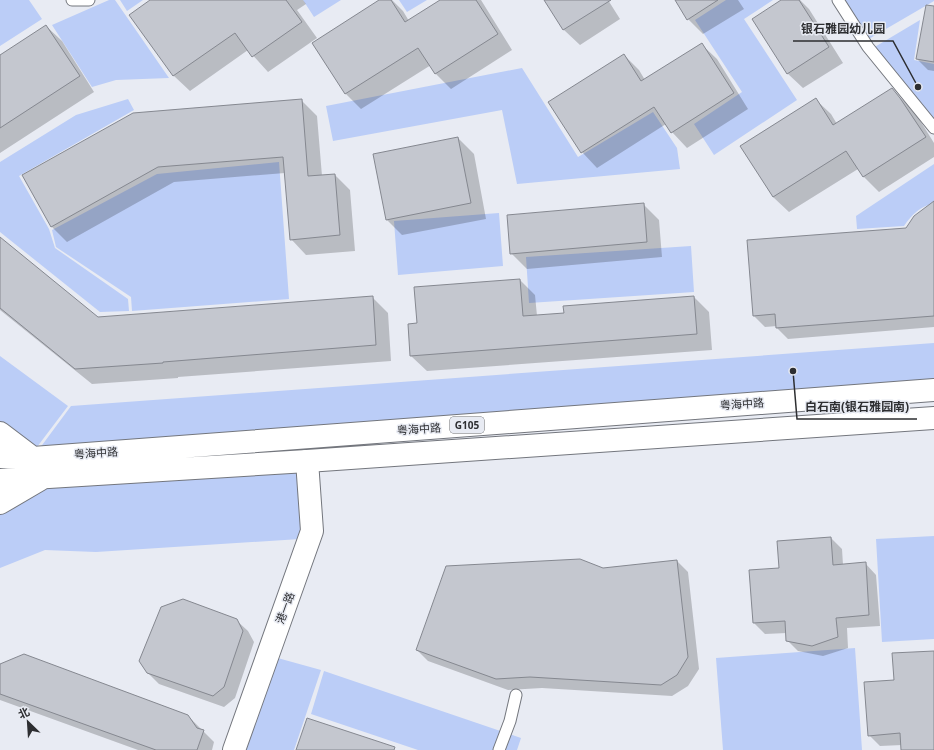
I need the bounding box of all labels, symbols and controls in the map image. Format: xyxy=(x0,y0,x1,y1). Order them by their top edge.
callout: 银石雅园幼儿园 xyxy=(793,17,893,41)
text: 银石雅园幼儿园 xyxy=(801,20,885,37)
street label: 粤海中路 xyxy=(719,394,764,413)
callout: 白石南(银石雅园南) xyxy=(797,395,917,419)
text: 白石南(银石雅园南) xyxy=(805,398,909,415)
road number: G105 xyxy=(450,417,484,433)
street label: 粤海中路 xyxy=(396,419,441,438)
street label: 粤海中路 xyxy=(73,443,118,462)
street label: 港一路 xyxy=(272,590,297,626)
north arrow xyxy=(8,702,48,742)
text: 北 xyxy=(15,703,32,722)

